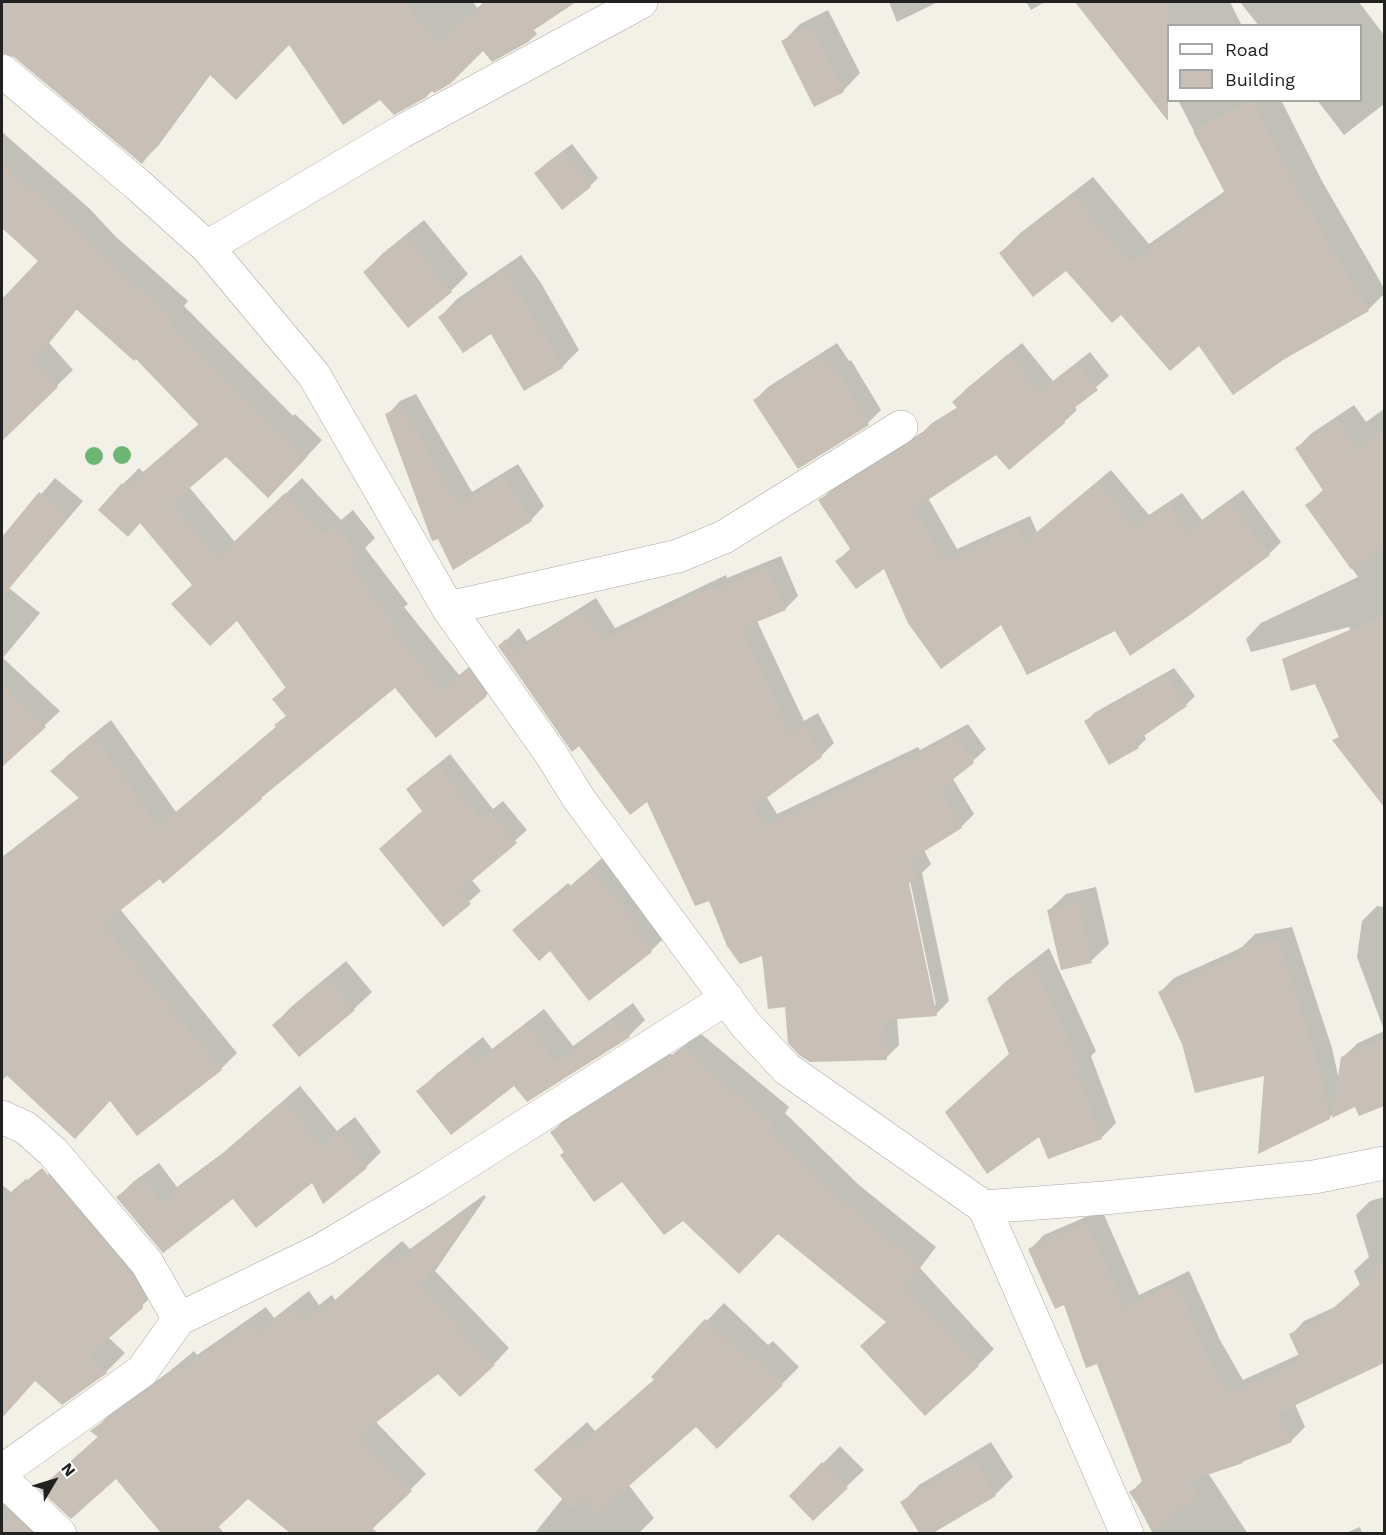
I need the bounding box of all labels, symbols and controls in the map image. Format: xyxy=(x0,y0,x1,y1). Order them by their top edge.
legend xyxy=(1167,24,1362,102)
text: Road xyxy=(1225,39,1269,60)
text: Building xyxy=(1225,69,1295,90)
north arrow xyxy=(24,1451,84,1511)
text: N xyxy=(57,1459,80,1480)

